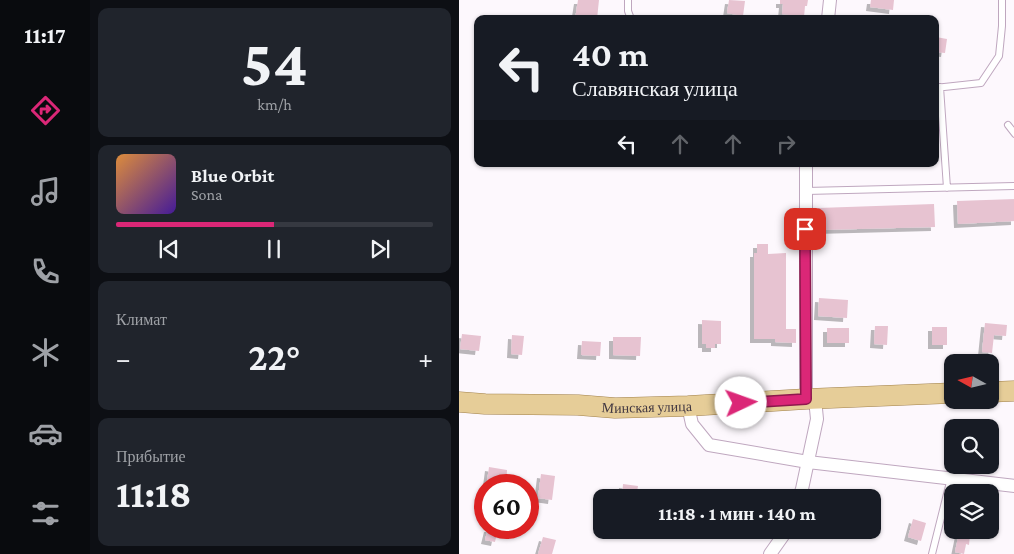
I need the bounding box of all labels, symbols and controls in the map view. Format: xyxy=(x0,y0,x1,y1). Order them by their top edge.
text: 11:17 xyxy=(24,23,66,48)
text: 54 xyxy=(241,27,308,99)
icon: left xyxy=(489,35,554,100)
text: 40 m xyxy=(572,35,649,74)
text: Славянская улица xyxy=(572,76,738,101)
icon: directions xyxy=(28,93,63,128)
text: km/h xyxy=(257,96,292,113)
icon: left xyxy=(613,130,641,158)
icon: ahead xyxy=(666,130,694,158)
icon: ahead xyxy=(719,130,747,158)
icon: right xyxy=(772,130,800,158)
text: Blue Orbit xyxy=(191,165,274,186)
icon: music xyxy=(28,174,63,209)
text: Sona xyxy=(191,186,222,203)
pin xyxy=(784,208,826,250)
icon: arrive xyxy=(791,215,819,243)
icon: previous xyxy=(155,235,183,263)
icon: pause xyxy=(260,235,288,263)
icon: next xyxy=(366,235,394,263)
icon: phone xyxy=(28,254,63,289)
text: Климат xyxy=(116,311,167,328)
icon: climate xyxy=(28,335,63,370)
text: 22° xyxy=(248,336,301,378)
text: − xyxy=(116,343,131,374)
text: + xyxy=(418,343,433,374)
north arrow xyxy=(944,354,999,409)
map controls xyxy=(944,354,999,539)
position arrow xyxy=(714,376,766,428)
street label: Минская улица xyxy=(601,398,693,416)
icon: car xyxy=(28,416,63,451)
button: search xyxy=(944,419,999,474)
text: Прибытие xyxy=(116,448,186,465)
text: 11:18 xyxy=(116,473,191,515)
speed limit sign: 60 xyxy=(474,474,539,539)
button: layers xyxy=(944,484,999,539)
icon: filters xyxy=(28,496,63,531)
text: 11:18 · 1 мин · 140 m xyxy=(658,503,816,524)

